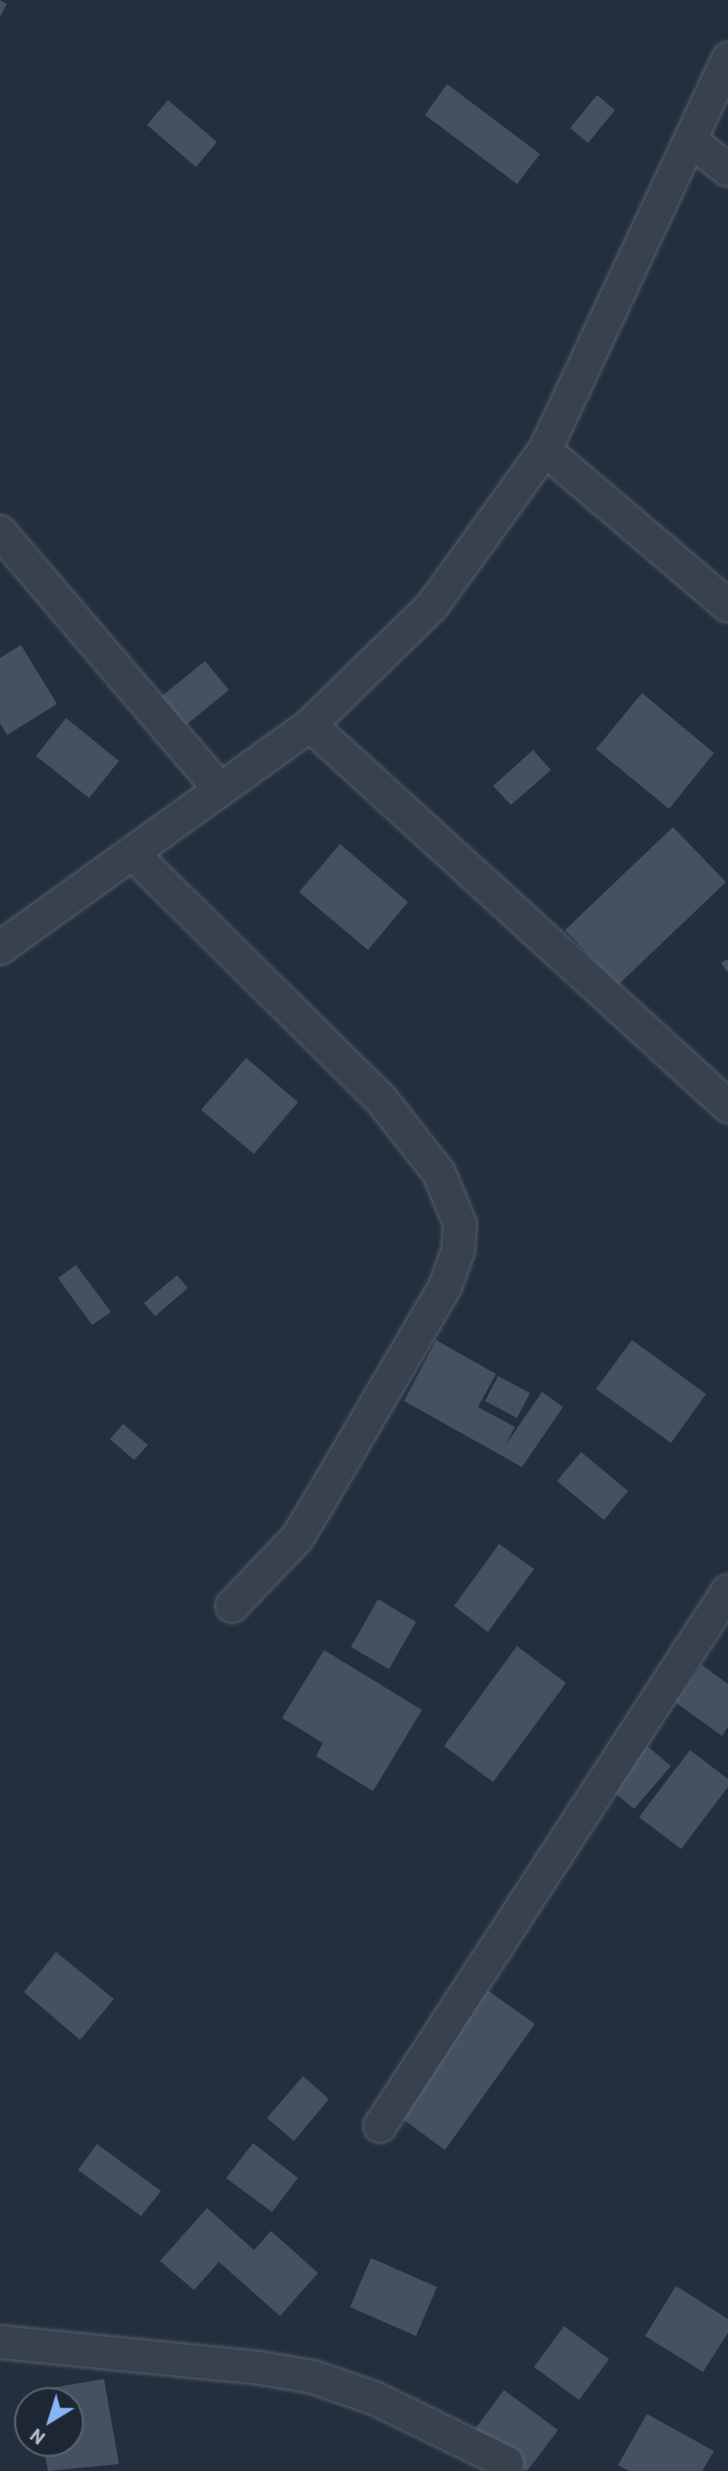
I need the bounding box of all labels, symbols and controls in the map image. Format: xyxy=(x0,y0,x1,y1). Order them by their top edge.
north arrow xyxy=(14,2387,84,2457)
text: N xyxy=(25,2424,49,2450)

